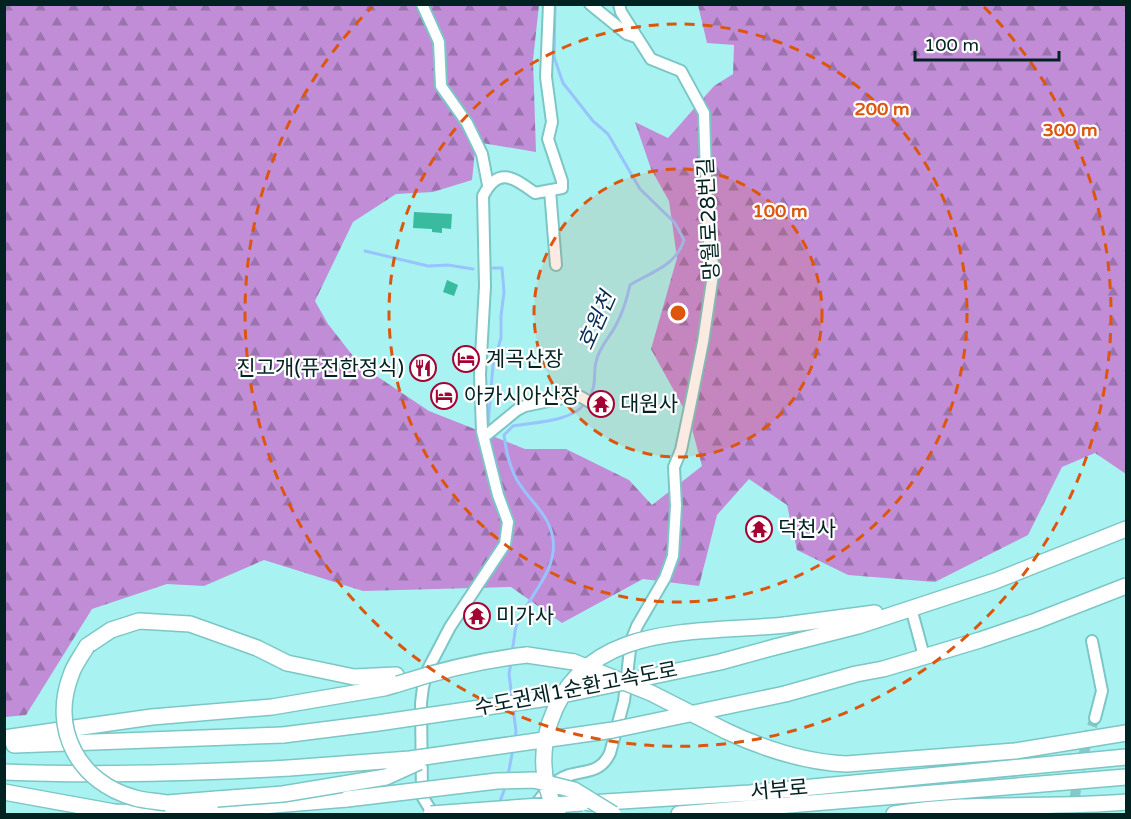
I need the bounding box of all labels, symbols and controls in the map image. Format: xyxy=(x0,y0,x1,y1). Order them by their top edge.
scale bar xyxy=(915,24,1059,62)
text: 100 m xyxy=(924,34,979,56)
text: 200 m xyxy=(854,98,910,120)
text: 300 m xyxy=(1042,119,1098,141)
street label: 망월로28번길 xyxy=(693,157,725,281)
text: 100 m xyxy=(752,200,808,222)
water label: 호원천 xyxy=(573,285,622,354)
centre of rings xyxy=(668,303,688,323)
hotel icon: 계곡산장 xyxy=(451,344,481,374)
place label: 계곡산장 xyxy=(486,347,563,372)
restaurant icon: 진고개(퓨전한정식) xyxy=(408,353,438,383)
place label: 진고개(퓨전한정식) xyxy=(236,356,404,381)
hotel icon: 아카시아산장 xyxy=(429,381,459,411)
place label: 아카시아산장 xyxy=(464,384,580,409)
temple icon: 대원사 xyxy=(586,389,616,419)
place label: 대원사 xyxy=(620,392,678,417)
temple icon: 덕천사 xyxy=(744,514,774,544)
place label: 덕천사 xyxy=(778,517,836,542)
temple icon: 미가사 xyxy=(462,601,492,631)
place label: 미가사 xyxy=(496,604,554,629)
street label: 수도권제1순환고속도로 xyxy=(472,657,680,721)
street label: 서부로 xyxy=(749,775,809,805)

